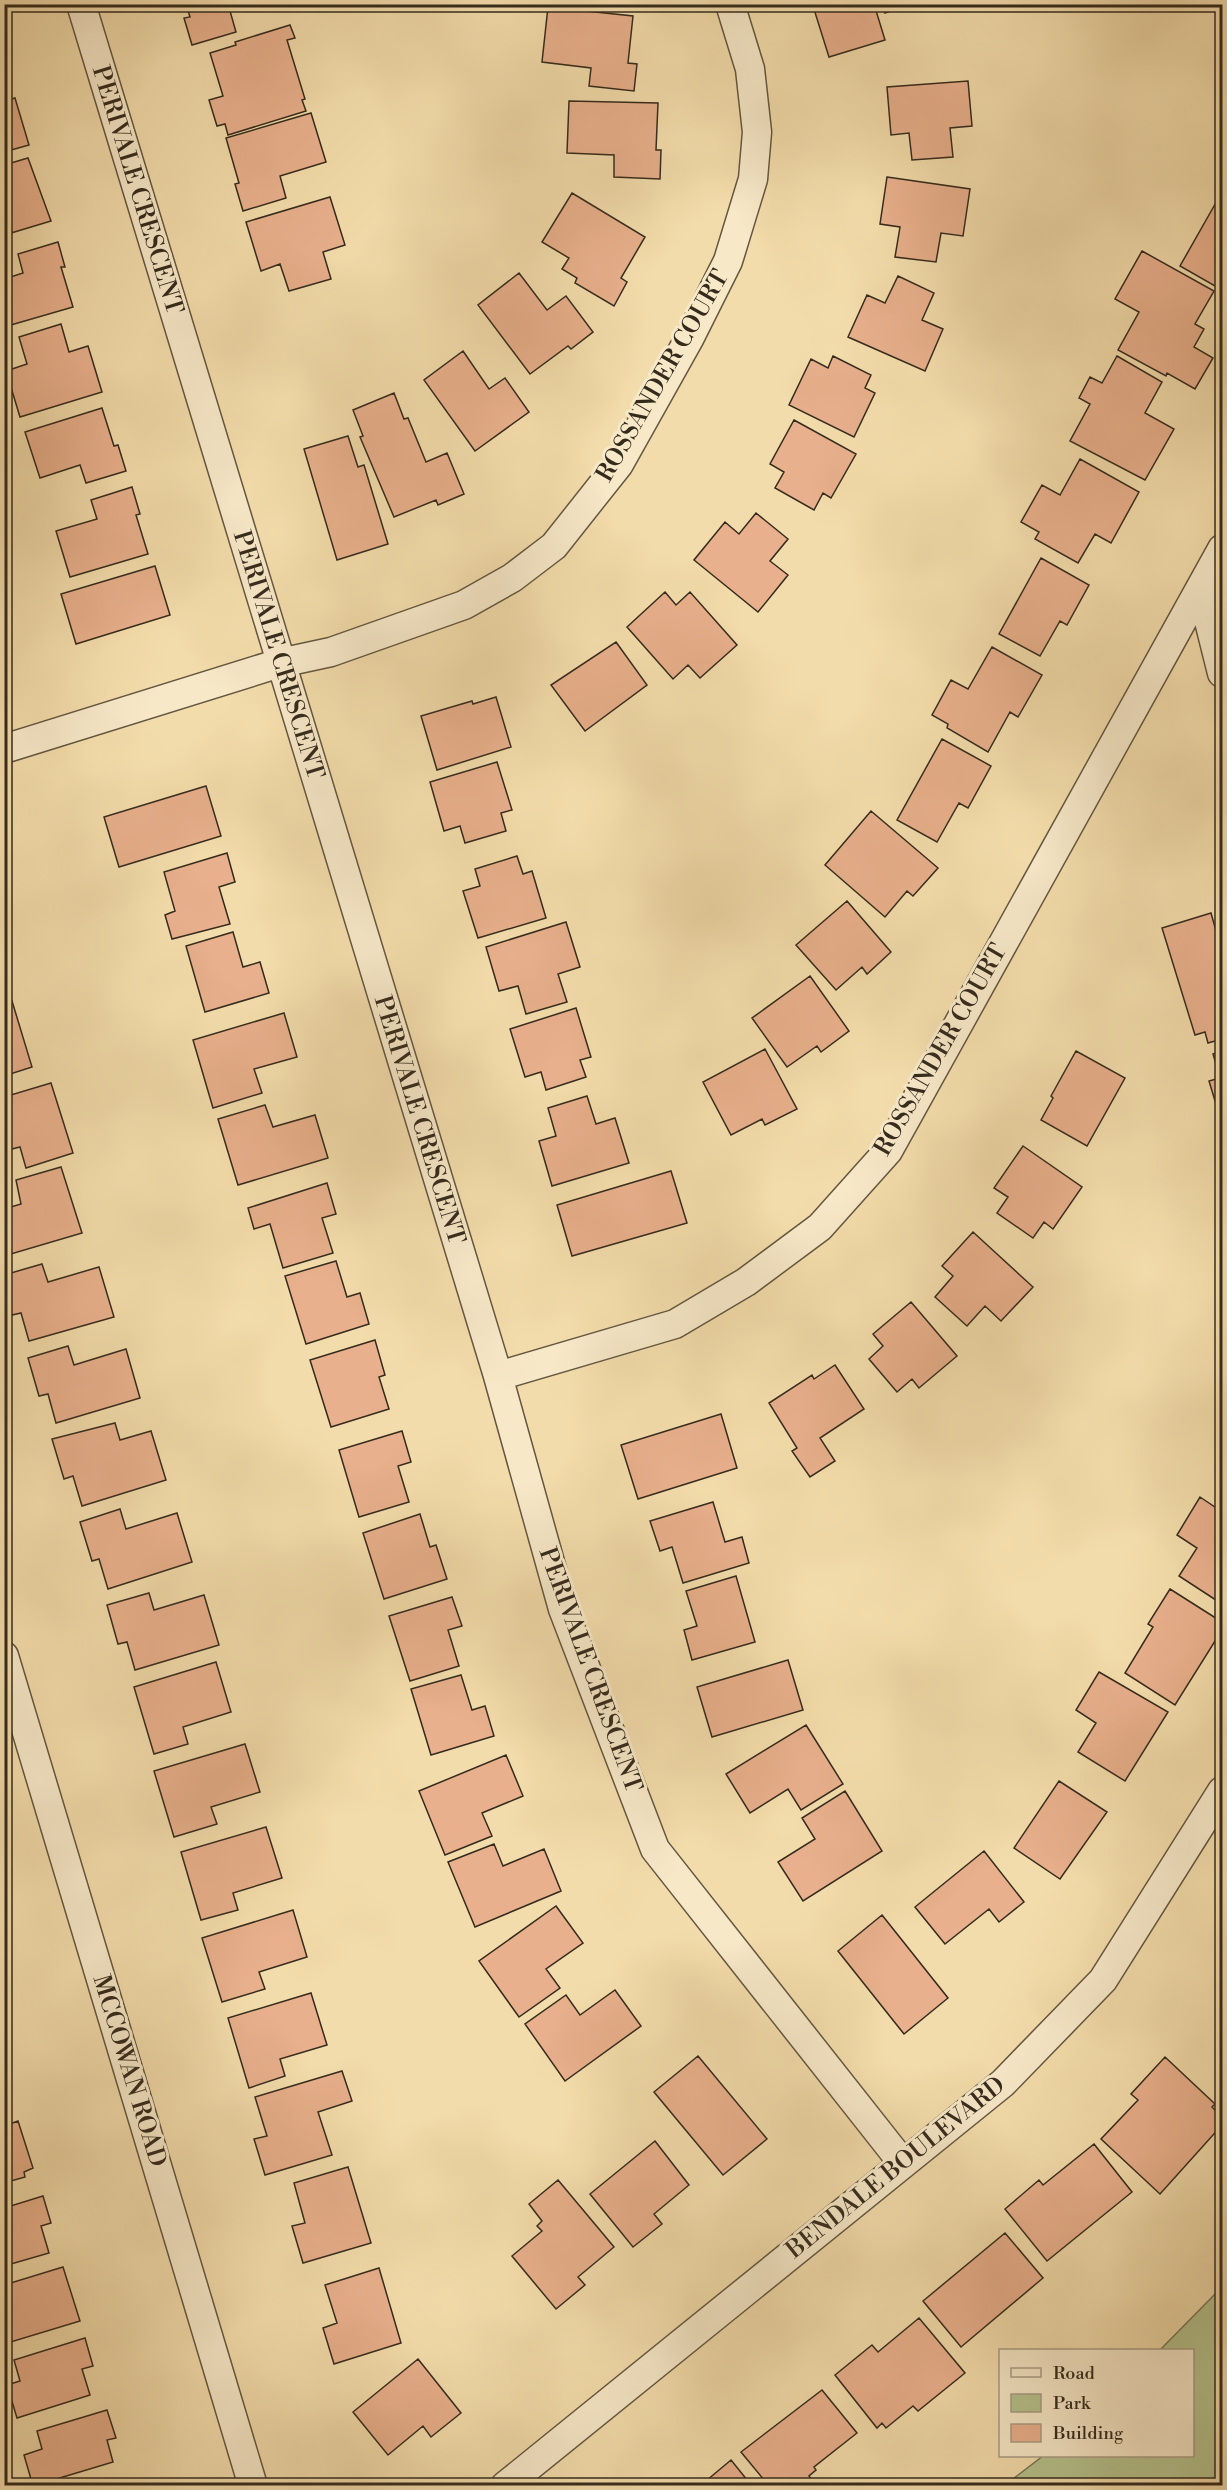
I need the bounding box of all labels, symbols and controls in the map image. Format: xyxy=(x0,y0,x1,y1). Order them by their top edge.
street label: PERIVALE CRESCENT xyxy=(85,62,189,318)
street label: ROSSANDER COURT xyxy=(590,265,736,487)
street label: PERIVALE CRESCENT xyxy=(226,527,330,783)
street label: ROSSANDER COURT xyxy=(868,939,1014,1161)
street label: PERIVALE CRESCENT xyxy=(367,992,471,1248)
street label: PERIVALE CRESCENT xyxy=(532,1543,648,1797)
street label: MCCOWAN ROAD xyxy=(85,1971,173,2171)
street label: BENDALE BOULEVARD xyxy=(780,2070,1012,2266)
legend xyxy=(999,2349,1194,2457)
text: Road xyxy=(1053,2362,1096,2385)
text: Park xyxy=(1053,2392,1092,2415)
text: Building xyxy=(1052,2422,1124,2445)

